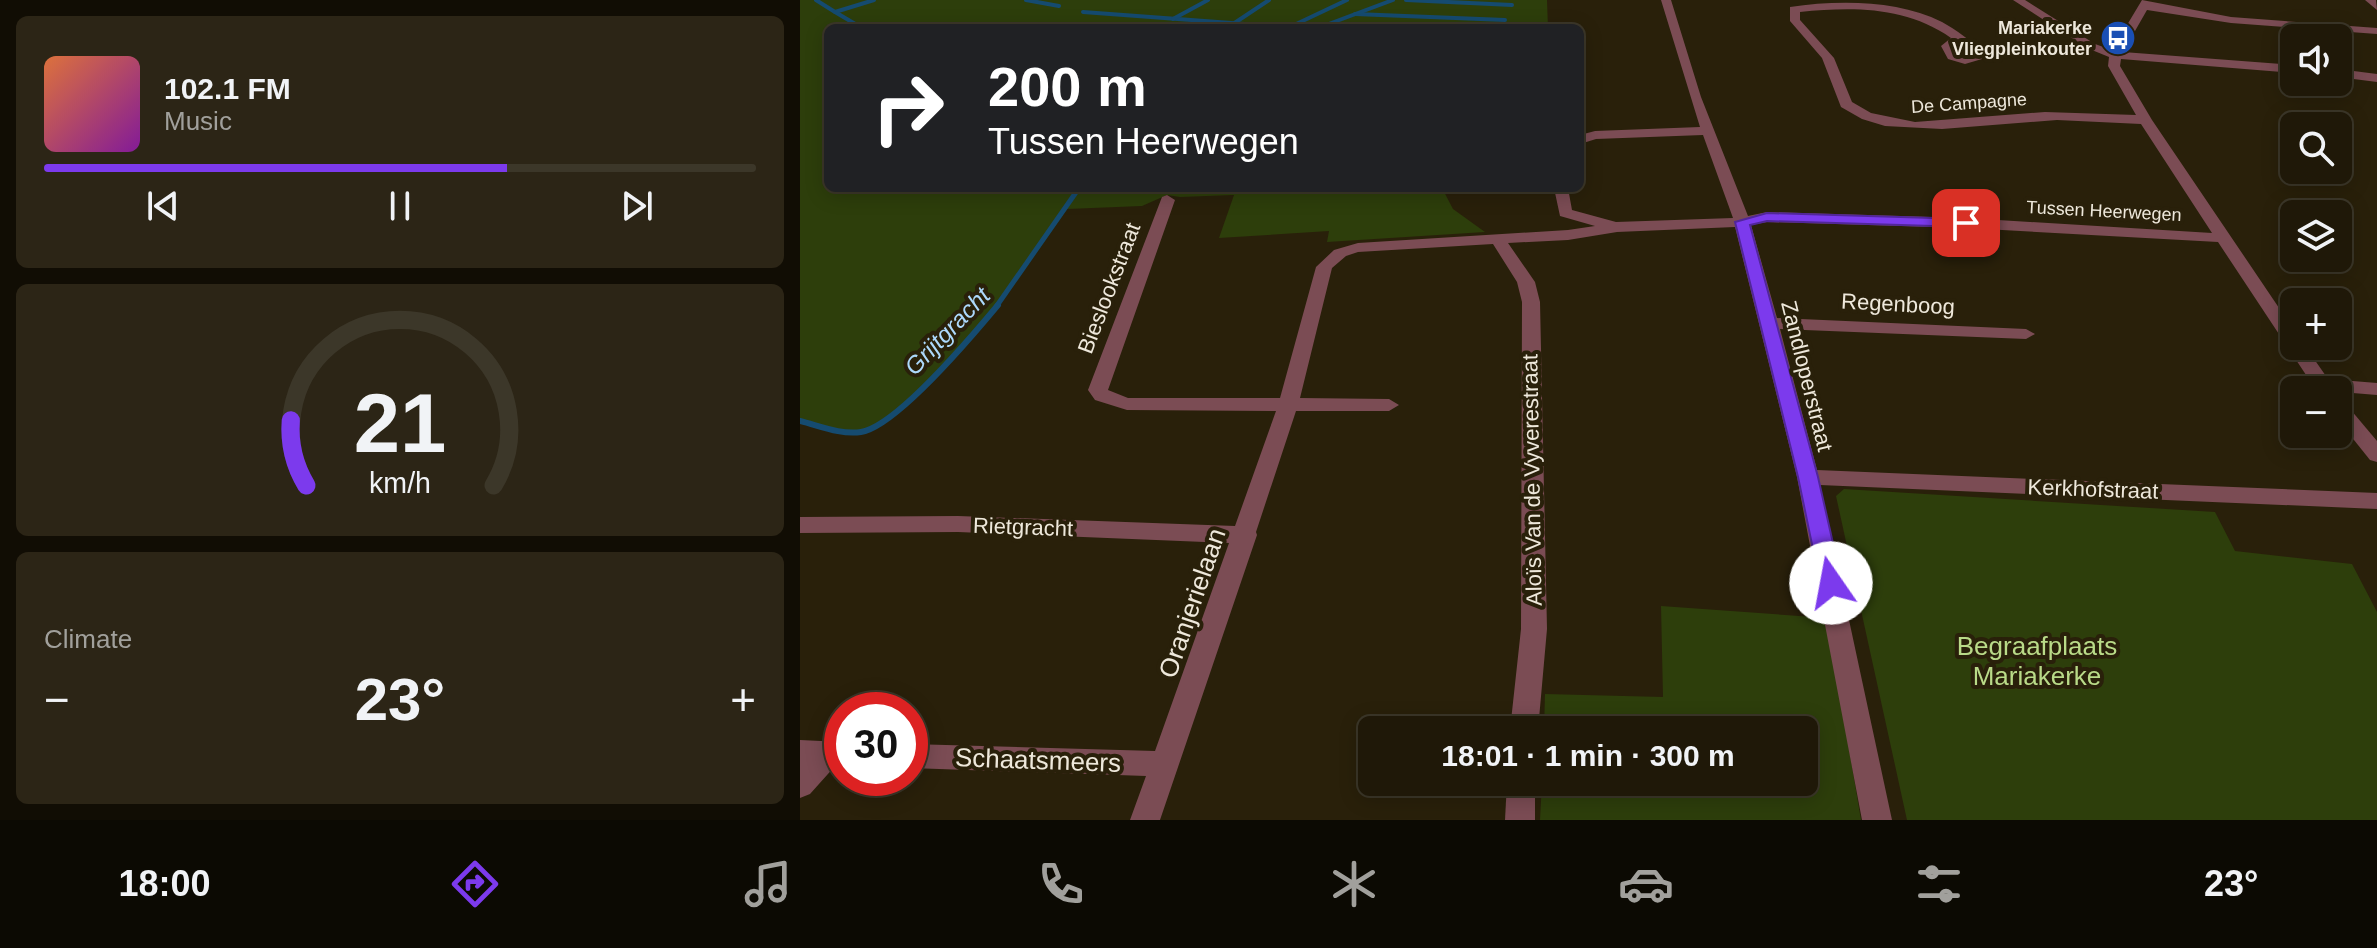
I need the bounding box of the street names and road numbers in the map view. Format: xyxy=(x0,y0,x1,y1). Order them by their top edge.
street label: De Campagne xyxy=(1910,89,2028,117)
street label: Tussen Heerwegen xyxy=(2026,197,2182,225)
street label: Bieslookstraat xyxy=(1073,219,1145,357)
street label: Regenboog xyxy=(1841,289,1955,319)
street label: Zandloperstraat xyxy=(1776,298,1838,454)
street label: Aloïs Van de Vyverestraat xyxy=(1517,354,1547,606)
street label: Kerkhofstraat xyxy=(2027,474,2159,504)
street label: Rietgracht xyxy=(972,513,1074,541)
street label: Oranjerielaan xyxy=(1152,524,1232,682)
street label: Schaatsmeers xyxy=(954,742,1122,778)

